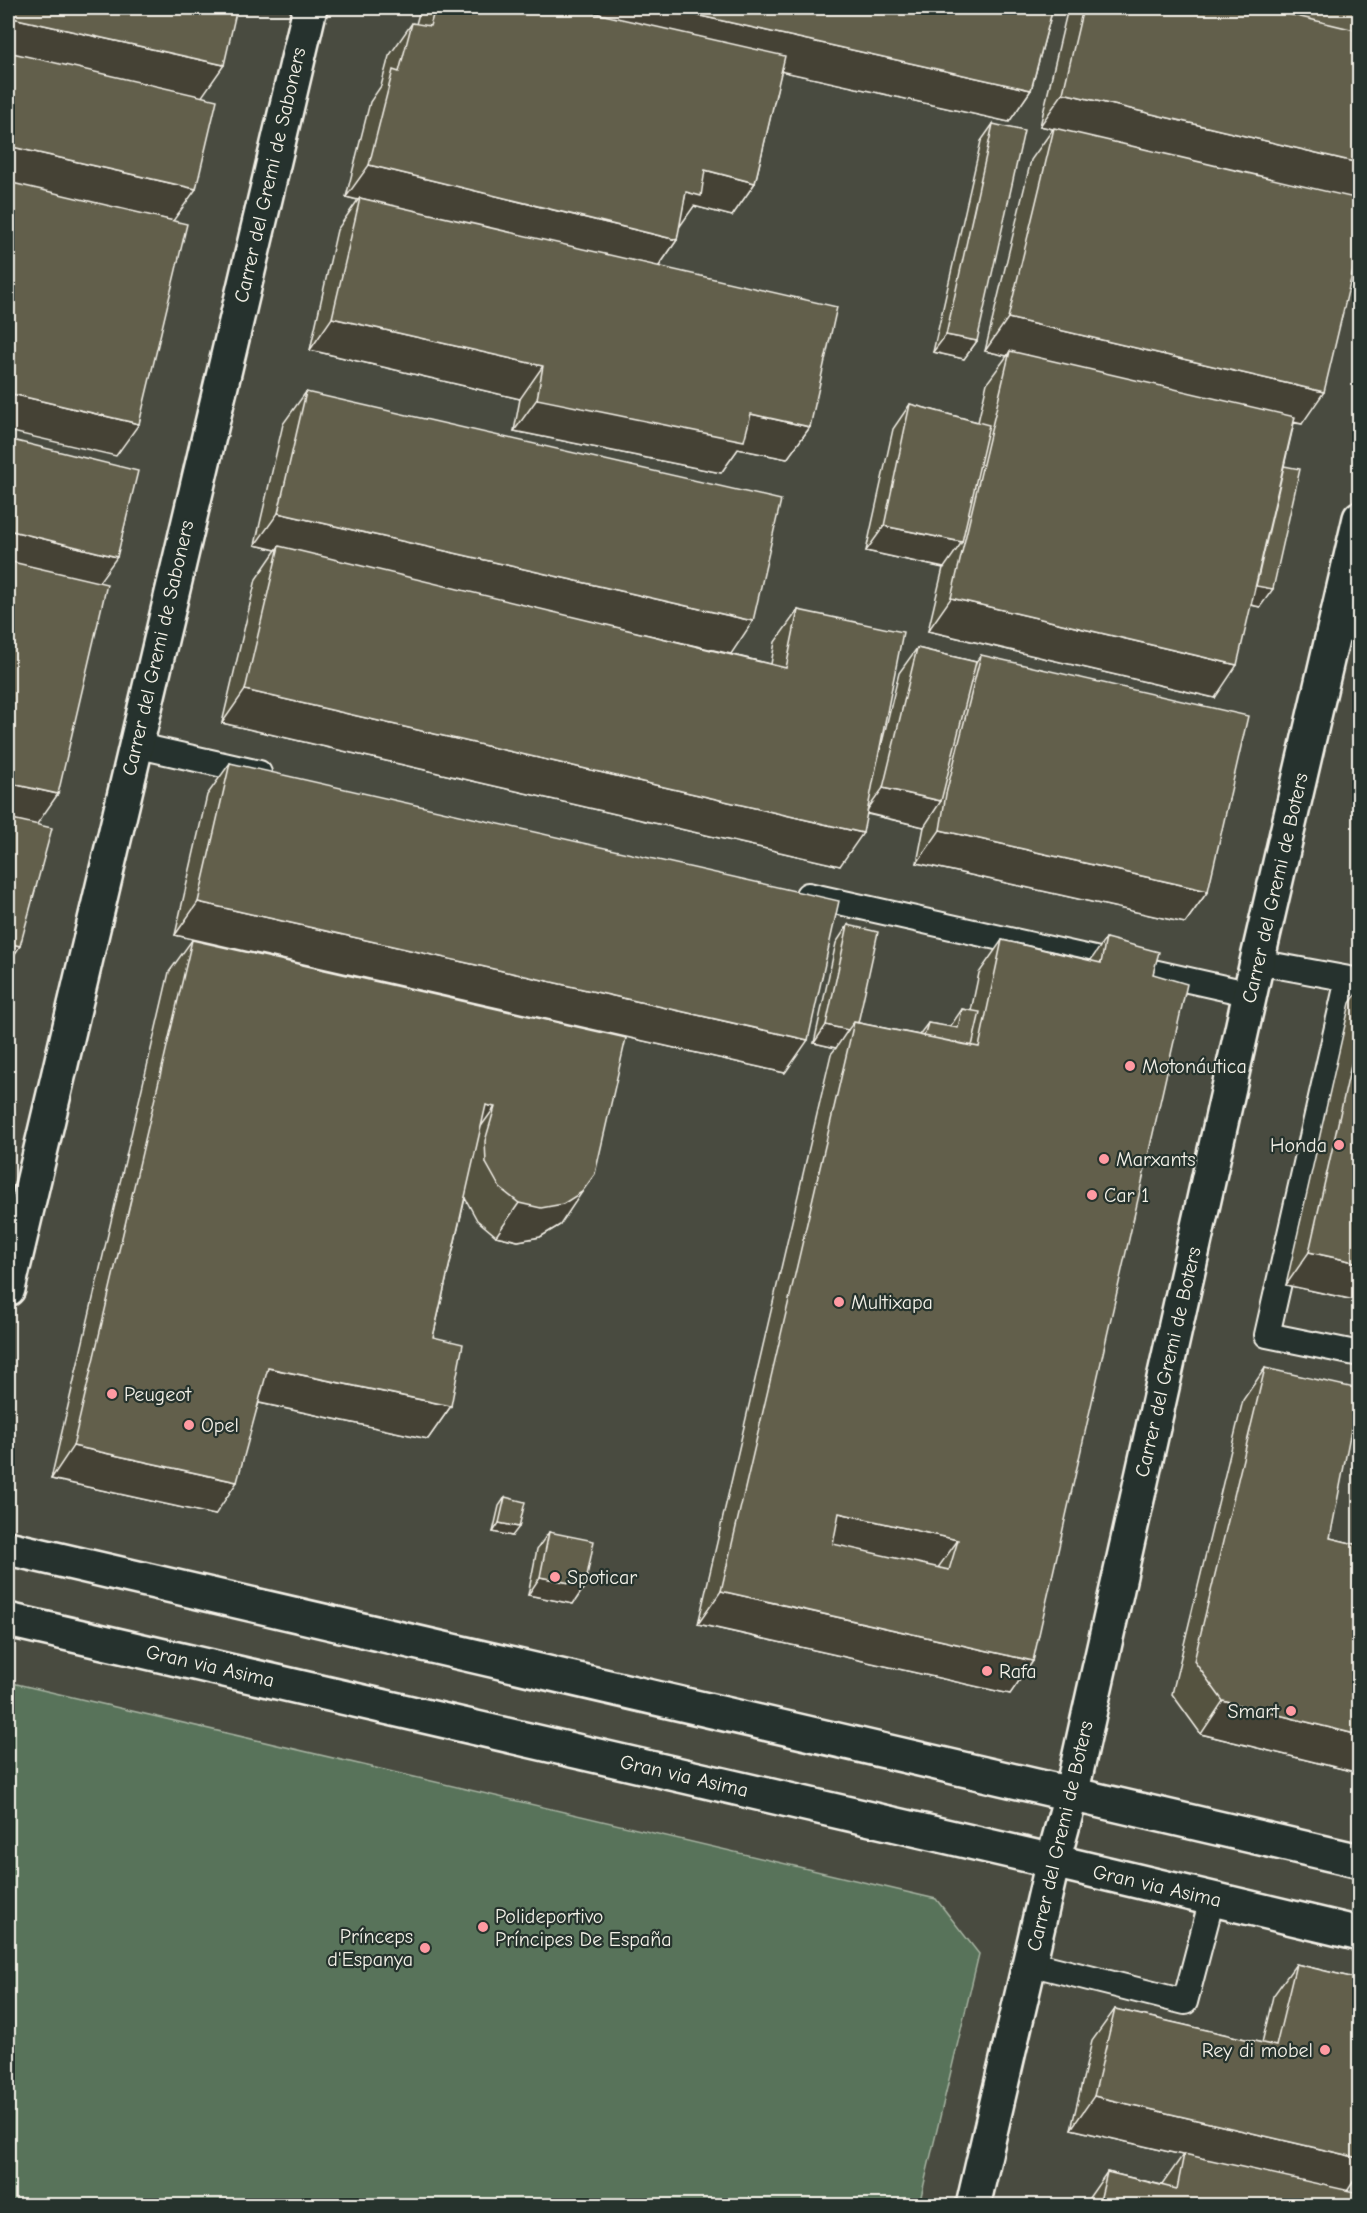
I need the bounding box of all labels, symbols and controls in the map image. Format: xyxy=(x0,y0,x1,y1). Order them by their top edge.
street label: Carrer del Gremi de Saboners xyxy=(229,45,311,305)
street label: Carrer del Gremi de Saboners xyxy=(117,518,199,778)
street label: Carrer del Gremi de Boters xyxy=(1237,771,1313,1005)
place label: Motonáutica xyxy=(1142,1055,1247,1078)
marker: Motonáutica xyxy=(1123,1059,1137,1073)
place label: Honda xyxy=(1270,1134,1327,1157)
marker: Honda xyxy=(1332,1138,1346,1152)
place label: Marxants xyxy=(1116,1148,1195,1171)
marker: Marxants xyxy=(1097,1152,1111,1166)
place label: Car 1 xyxy=(1104,1184,1149,1207)
marker: Car 1 xyxy=(1085,1188,1099,1202)
street label: Carrer del Gremi de Boters xyxy=(1130,1245,1206,1479)
place label: Multixapa xyxy=(851,1291,933,1314)
marker: Multixapa xyxy=(832,1295,846,1309)
place label: Peugeot xyxy=(124,1383,193,1406)
marker: Peugeot xyxy=(105,1387,119,1401)
place label: Opel xyxy=(201,1414,239,1437)
marker: Opel xyxy=(182,1418,196,1432)
place label: Spoticar xyxy=(567,1566,637,1589)
marker: Spoticar xyxy=(548,1570,562,1584)
street label: Gran via Asima xyxy=(144,1640,276,1692)
place label: Rafa xyxy=(999,1660,1037,1683)
marker: Rafa xyxy=(980,1664,994,1678)
place label: Smart xyxy=(1227,1700,1280,1723)
marker: Smart xyxy=(1284,1704,1298,1718)
street label: Carrer del Gremi de Boters xyxy=(1022,1719,1098,1953)
street label: Gran via Asima xyxy=(618,1750,750,1802)
street label: Gran via Asima xyxy=(1091,1860,1223,1912)
place label: Polideportivo Príncipes De España xyxy=(495,1905,672,1951)
marker: Polideportivo Príncipes De España xyxy=(476,1920,490,1934)
place label: Prínceps d'Espanya xyxy=(327,1925,413,1971)
marker: Prínceps d'Espanya xyxy=(418,1941,432,1955)
place label: Rey di mobel xyxy=(1202,2039,1313,2062)
marker: Rey di mobel xyxy=(1318,2043,1332,2057)

